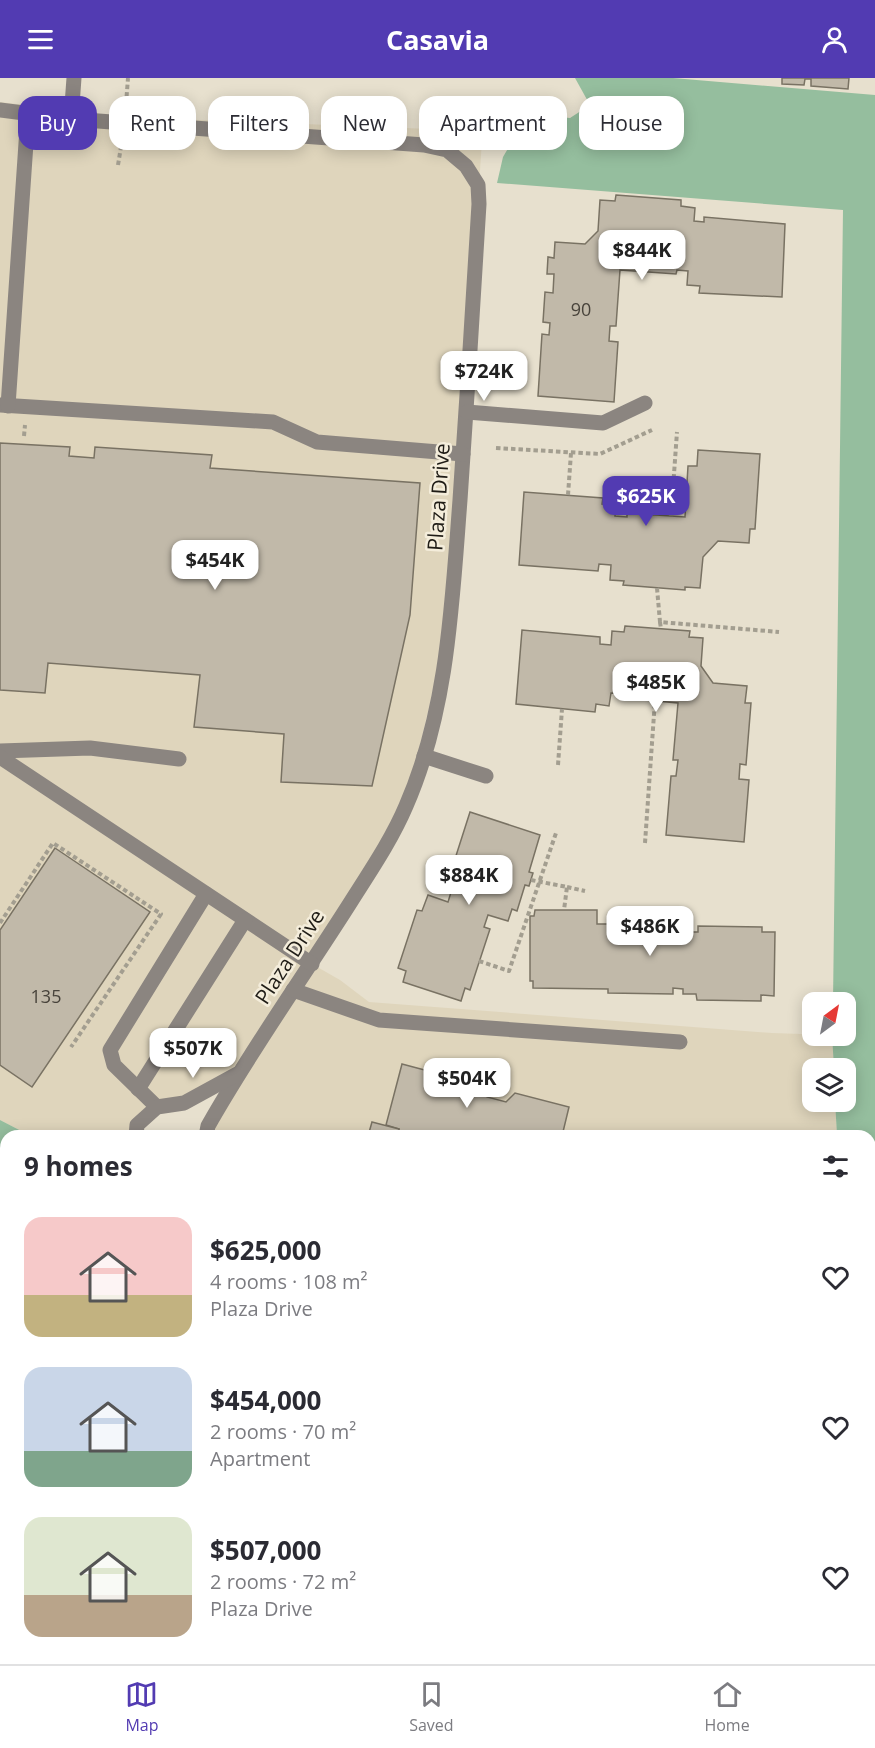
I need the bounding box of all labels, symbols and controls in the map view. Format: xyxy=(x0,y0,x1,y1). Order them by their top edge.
text: Casavia xyxy=(386,21,489,58)
icon: menu xyxy=(24,23,57,56)
icon: person xyxy=(818,23,851,56)
chip: Buy xyxy=(18,96,97,150)
chip: Rent xyxy=(109,96,196,150)
chip: Filters xyxy=(208,96,309,150)
chip: New xyxy=(321,96,407,150)
chip: Apartment xyxy=(419,96,567,150)
chip: House xyxy=(579,96,684,150)
pin: $844K xyxy=(600,230,684,281)
text: $844K xyxy=(612,236,672,263)
house number: 90 xyxy=(571,297,591,321)
pin: $724K xyxy=(442,351,526,402)
text: $724K xyxy=(454,357,514,384)
street label: Plaza Drive xyxy=(420,442,456,552)
pin: $625K xyxy=(604,476,688,527)
text: $625K xyxy=(616,482,676,509)
pin: $454K xyxy=(173,540,257,591)
text: $454K xyxy=(185,546,245,573)
pin: $485K xyxy=(614,662,698,713)
text: $485K xyxy=(626,668,686,695)
pin: $884K xyxy=(427,855,511,906)
text: $884K xyxy=(439,861,499,888)
street label: Plaza Drive xyxy=(248,904,330,1009)
pin: $486K xyxy=(608,906,692,957)
text: $486K xyxy=(620,912,680,939)
house number: 135 xyxy=(31,984,61,1008)
north arrow xyxy=(802,992,856,1046)
map controls xyxy=(802,992,856,1112)
pin: $507K xyxy=(151,1028,235,1079)
text: $507K xyxy=(163,1034,223,1061)
pin: $504K xyxy=(425,1058,509,1109)
button: layers xyxy=(802,1058,856,1112)
text: $504K xyxy=(437,1064,497,1091)
text: 9 homes xyxy=(24,1148,133,1184)
icon: filters xyxy=(819,1150,852,1183)
text: $625,000 xyxy=(210,1232,321,1268)
icon: home xyxy=(72,1241,144,1313)
icon: heart xyxy=(819,1261,852,1294)
text: 4 rooms · 108 m² xyxy=(210,1268,368,1295)
text: Plaza Drive xyxy=(210,1295,313,1322)
text: $454,000 xyxy=(210,1382,321,1418)
icon: home xyxy=(72,1391,144,1463)
icon: heart xyxy=(819,1411,852,1444)
text: 2 rooms · 70 m² xyxy=(210,1418,356,1445)
text: Apartment xyxy=(210,1445,310,1472)
text: $507,000 xyxy=(210,1532,321,1568)
icon: home xyxy=(72,1541,144,1613)
icon: heart xyxy=(819,1561,852,1594)
text: 2 rooms · 72 m² xyxy=(210,1568,356,1595)
text: Plaza Drive xyxy=(210,1595,313,1622)
tab: Map xyxy=(125,1678,158,1736)
tab: Saved xyxy=(409,1678,454,1736)
tab: Home xyxy=(704,1678,750,1736)

